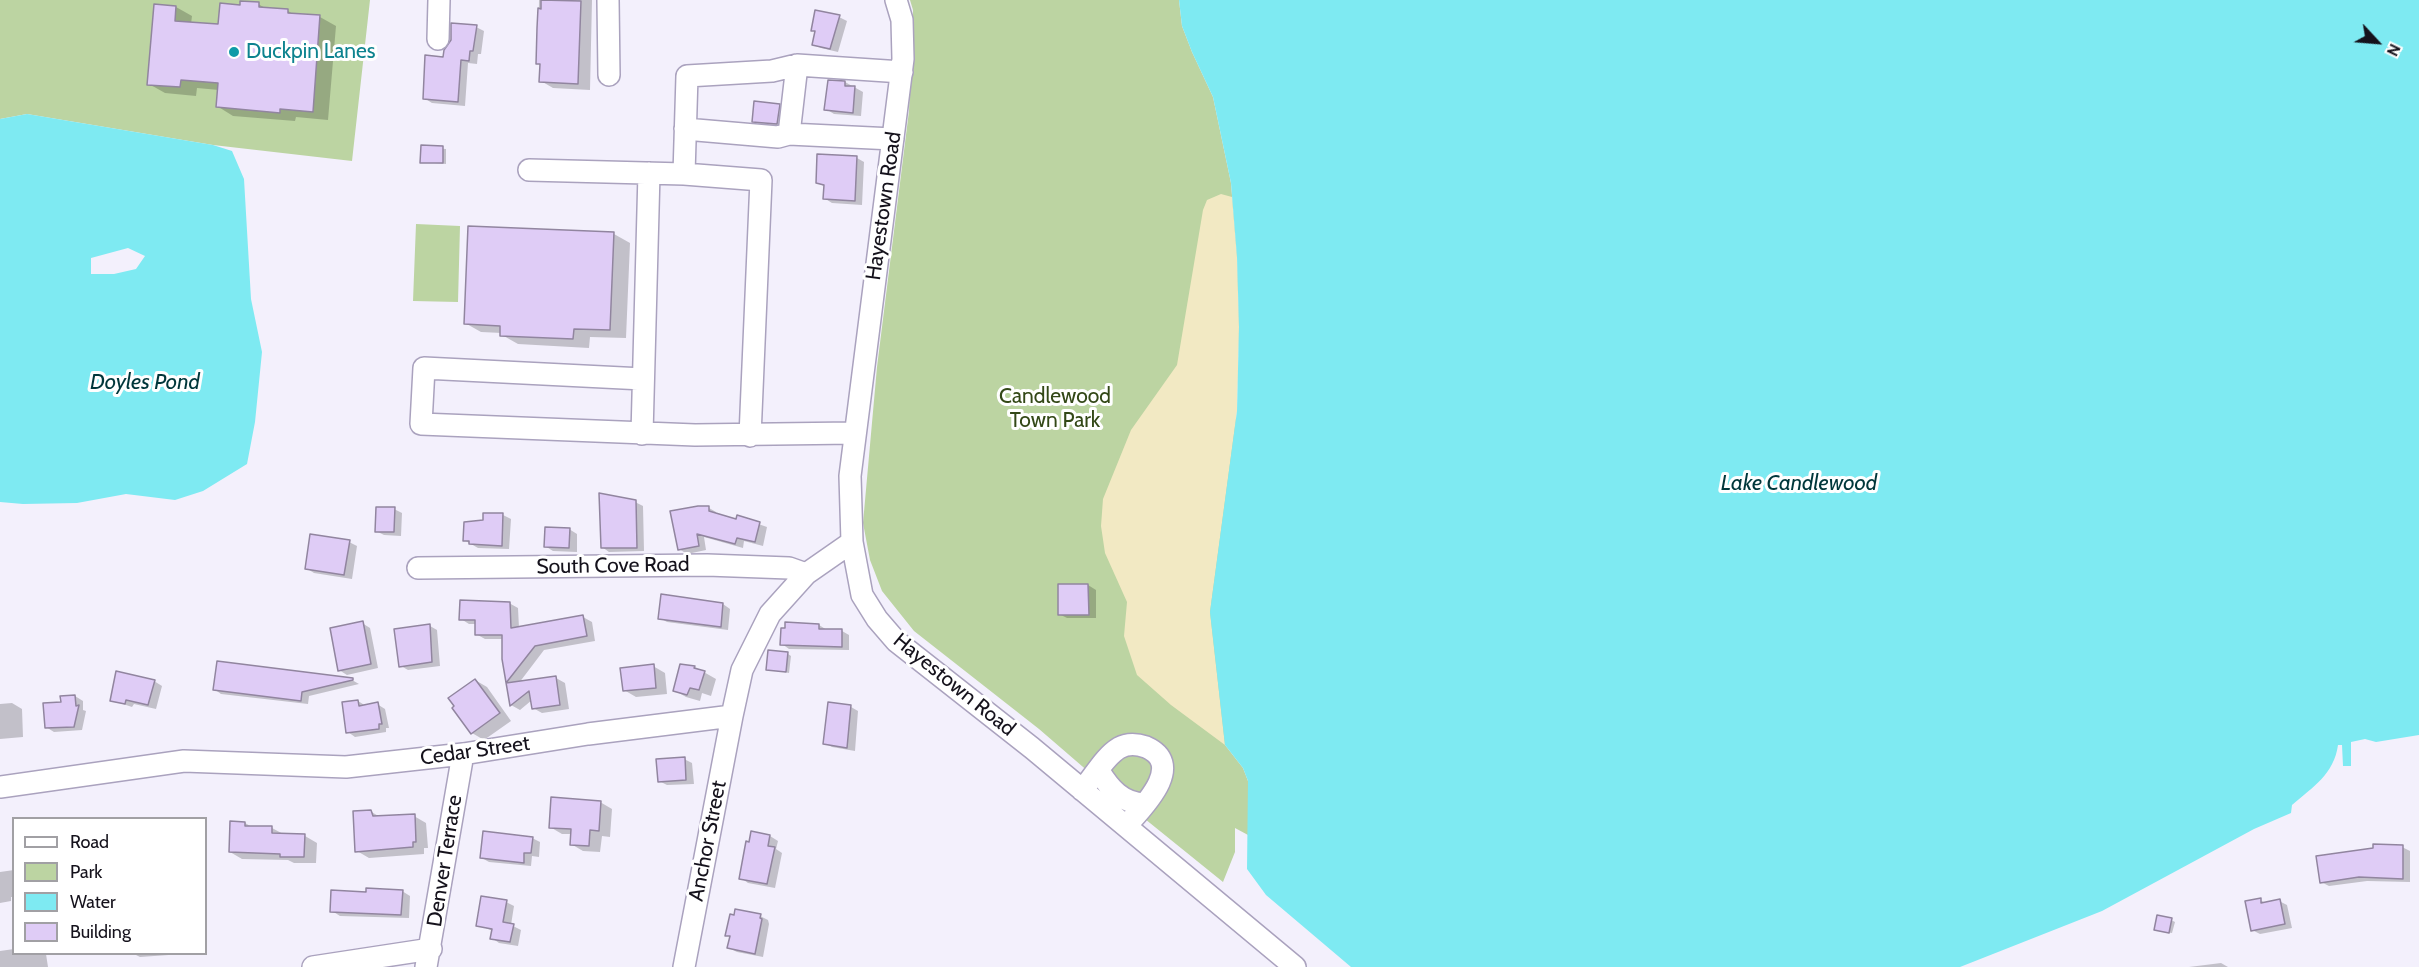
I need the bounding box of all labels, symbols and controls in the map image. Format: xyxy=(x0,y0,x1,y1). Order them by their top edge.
north arrow xyxy=(2347,12,2407,72)
place label: Duckpin Lanes xyxy=(246,39,375,65)
text: N xyxy=(2383,41,2405,59)
marker: Duckpin Lanes xyxy=(227,45,241,59)
street label: Hayestown Road xyxy=(861,130,907,282)
water label: Doyles Pond xyxy=(90,370,200,396)
park label: Candlewood Town Park xyxy=(999,384,1111,434)
water label: Lake Candlewood xyxy=(1721,471,1877,497)
street label: South Cove Road xyxy=(536,552,690,580)
street label: Hayestown Road xyxy=(888,628,1020,742)
street label: Cedar Street xyxy=(419,731,531,771)
street label: Anchor Street xyxy=(684,778,732,904)
street label: Denver Terrace xyxy=(422,793,468,929)
legend xyxy=(12,817,207,955)
text: Road xyxy=(70,831,109,853)
text: Park xyxy=(70,861,102,883)
text: Water xyxy=(70,891,116,913)
text: Building xyxy=(70,921,131,943)

